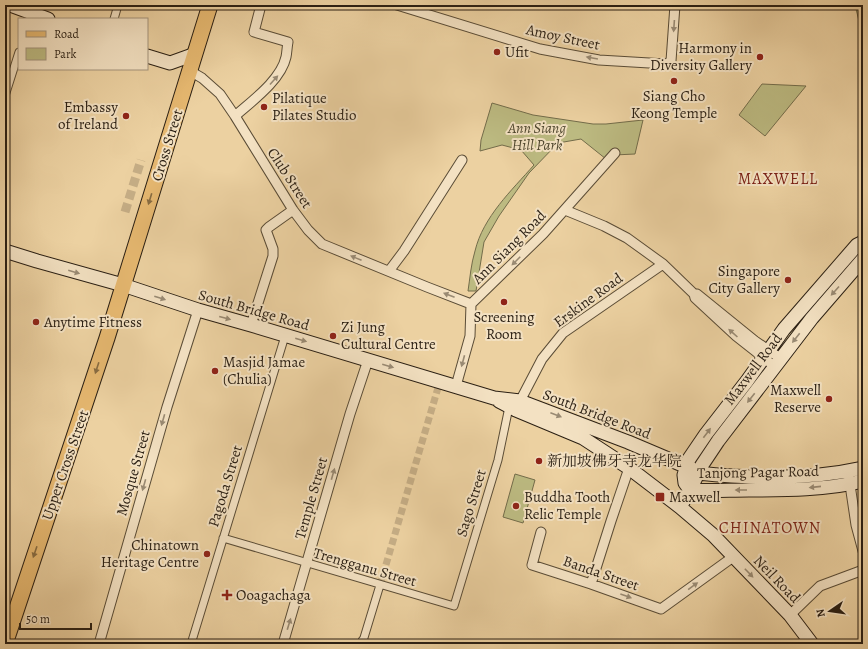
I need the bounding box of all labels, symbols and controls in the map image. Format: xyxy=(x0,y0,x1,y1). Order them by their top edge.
legend xyxy=(18,18,148,70)
street label: Amoy Street xyxy=(523,19,602,55)
one-way arrow xyxy=(670,20,677,32)
text: Road xyxy=(54,26,80,42)
place label: Harmony in Diversity Gallery xyxy=(650,38,752,75)
place label: Ufit xyxy=(505,42,529,62)
text: Park xyxy=(54,46,77,62)
marker: Ufit xyxy=(492,47,502,57)
marker: Harmony in Diversity Gallery xyxy=(755,52,765,62)
one-way arrow xyxy=(586,55,598,61)
one-way arrow xyxy=(269,74,278,85)
marker: Siang Cho Keong Temple xyxy=(669,76,679,86)
place label: Siang Cho Keong Temple xyxy=(631,86,718,123)
place label: Pilatique Pilates Studio xyxy=(272,88,356,125)
place label: Embassy of Ireland xyxy=(58,97,119,134)
marker: Pilatique Pilates Studio xyxy=(259,102,269,112)
street label: Cross Street xyxy=(147,107,187,183)
marker: Embassy of Ireland xyxy=(121,111,131,121)
park label: Ann Siang Hill Park xyxy=(507,118,566,155)
street label: Club Street xyxy=(263,144,317,212)
district label: MAXWELL xyxy=(738,168,818,190)
one-way arrow xyxy=(147,194,153,206)
street label: Ann Siang Road xyxy=(467,205,551,289)
one-way arrow xyxy=(350,255,361,261)
one-way arrow xyxy=(511,256,521,266)
place label: Singapore City Gallery xyxy=(709,261,780,298)
street label: Erskine Road xyxy=(549,268,627,332)
one-way arrow xyxy=(68,269,80,275)
marker: Singapore City Gallery xyxy=(783,275,793,285)
street label: South Bridge Road xyxy=(196,285,313,336)
one-way arrow xyxy=(830,286,839,297)
one-way arrow xyxy=(442,292,454,298)
one-way arrow xyxy=(154,295,166,301)
marker: Screening Room xyxy=(499,297,509,307)
place label: Screening Room xyxy=(473,307,535,344)
place label: Anytime Fitness xyxy=(43,312,142,332)
one-way arrow xyxy=(219,315,231,321)
marker: Anytime Fitness xyxy=(31,317,41,327)
place label: Zi Jung Cultural Centre xyxy=(341,317,436,354)
street label: Maxwell Road xyxy=(719,328,787,409)
one-way arrow xyxy=(728,329,737,338)
marker: Zi Jung Cultural Centre xyxy=(328,331,338,341)
one-way arrow xyxy=(792,332,800,343)
one-way arrow xyxy=(295,337,307,343)
place label: Masjid Jamae (Chulia) xyxy=(223,352,305,389)
one-way arrow xyxy=(460,355,466,367)
one-way arrow xyxy=(94,363,100,375)
one-way arrow xyxy=(382,363,394,369)
marker: Masjid Jamae (Chulia) xyxy=(210,366,220,376)
place label: Maxwell Reserve xyxy=(770,380,821,417)
street label: South Bridge Road xyxy=(540,384,655,444)
one-way arrow xyxy=(747,392,756,403)
marker: Maxwell Reserve xyxy=(824,394,834,404)
street label: Upper Cross Street xyxy=(37,407,93,523)
one-way arrow xyxy=(550,412,562,418)
one-way arrow xyxy=(160,414,166,426)
one-way arrow xyxy=(703,427,711,438)
street label: Mosque Street xyxy=(111,428,155,518)
street label: Pagoda Street xyxy=(203,442,247,529)
place label: 新加坡佛牙寺龙华院 xyxy=(547,451,682,471)
street label: Temple Street xyxy=(290,455,332,541)
marker: 新加坡佛牙寺龙华院 xyxy=(534,456,544,466)
street label: Tanjong Pagar Road xyxy=(697,461,820,483)
street label: Sago Street xyxy=(451,467,491,539)
one-way arrow xyxy=(330,468,336,480)
one-way arrow xyxy=(141,479,147,491)
one-way arrow xyxy=(809,484,821,491)
place label: Buddha Tooth Relic Temple xyxy=(524,487,610,524)
place label: Maxwell xyxy=(669,487,720,507)
one-way arrow xyxy=(734,487,747,493)
marker: Maxwell xyxy=(654,491,666,503)
marker: Buddha Tooth Relic Temple xyxy=(511,501,521,511)
district label: CHINATOWN xyxy=(719,517,821,539)
place label: Chinatown Heritage Centre xyxy=(101,535,199,572)
street label: Trengganu Street xyxy=(311,543,419,591)
one-way arrow xyxy=(32,547,38,559)
marker: Chinatown Heritage Centre xyxy=(202,549,212,559)
street label: Banda Street xyxy=(560,551,642,595)
street label: Neil Road xyxy=(749,551,805,608)
one-way arrow xyxy=(744,568,754,578)
one-way arrow xyxy=(688,582,698,590)
place label: Ooagachaga xyxy=(236,585,311,605)
marker: Ooagachaga xyxy=(221,589,233,601)
north arrow xyxy=(810,591,850,631)
one-way arrow xyxy=(621,593,633,599)
scale bar xyxy=(20,605,91,631)
text: N xyxy=(813,608,829,619)
text: 50 m xyxy=(26,611,50,627)
one-way arrow xyxy=(286,618,292,630)

